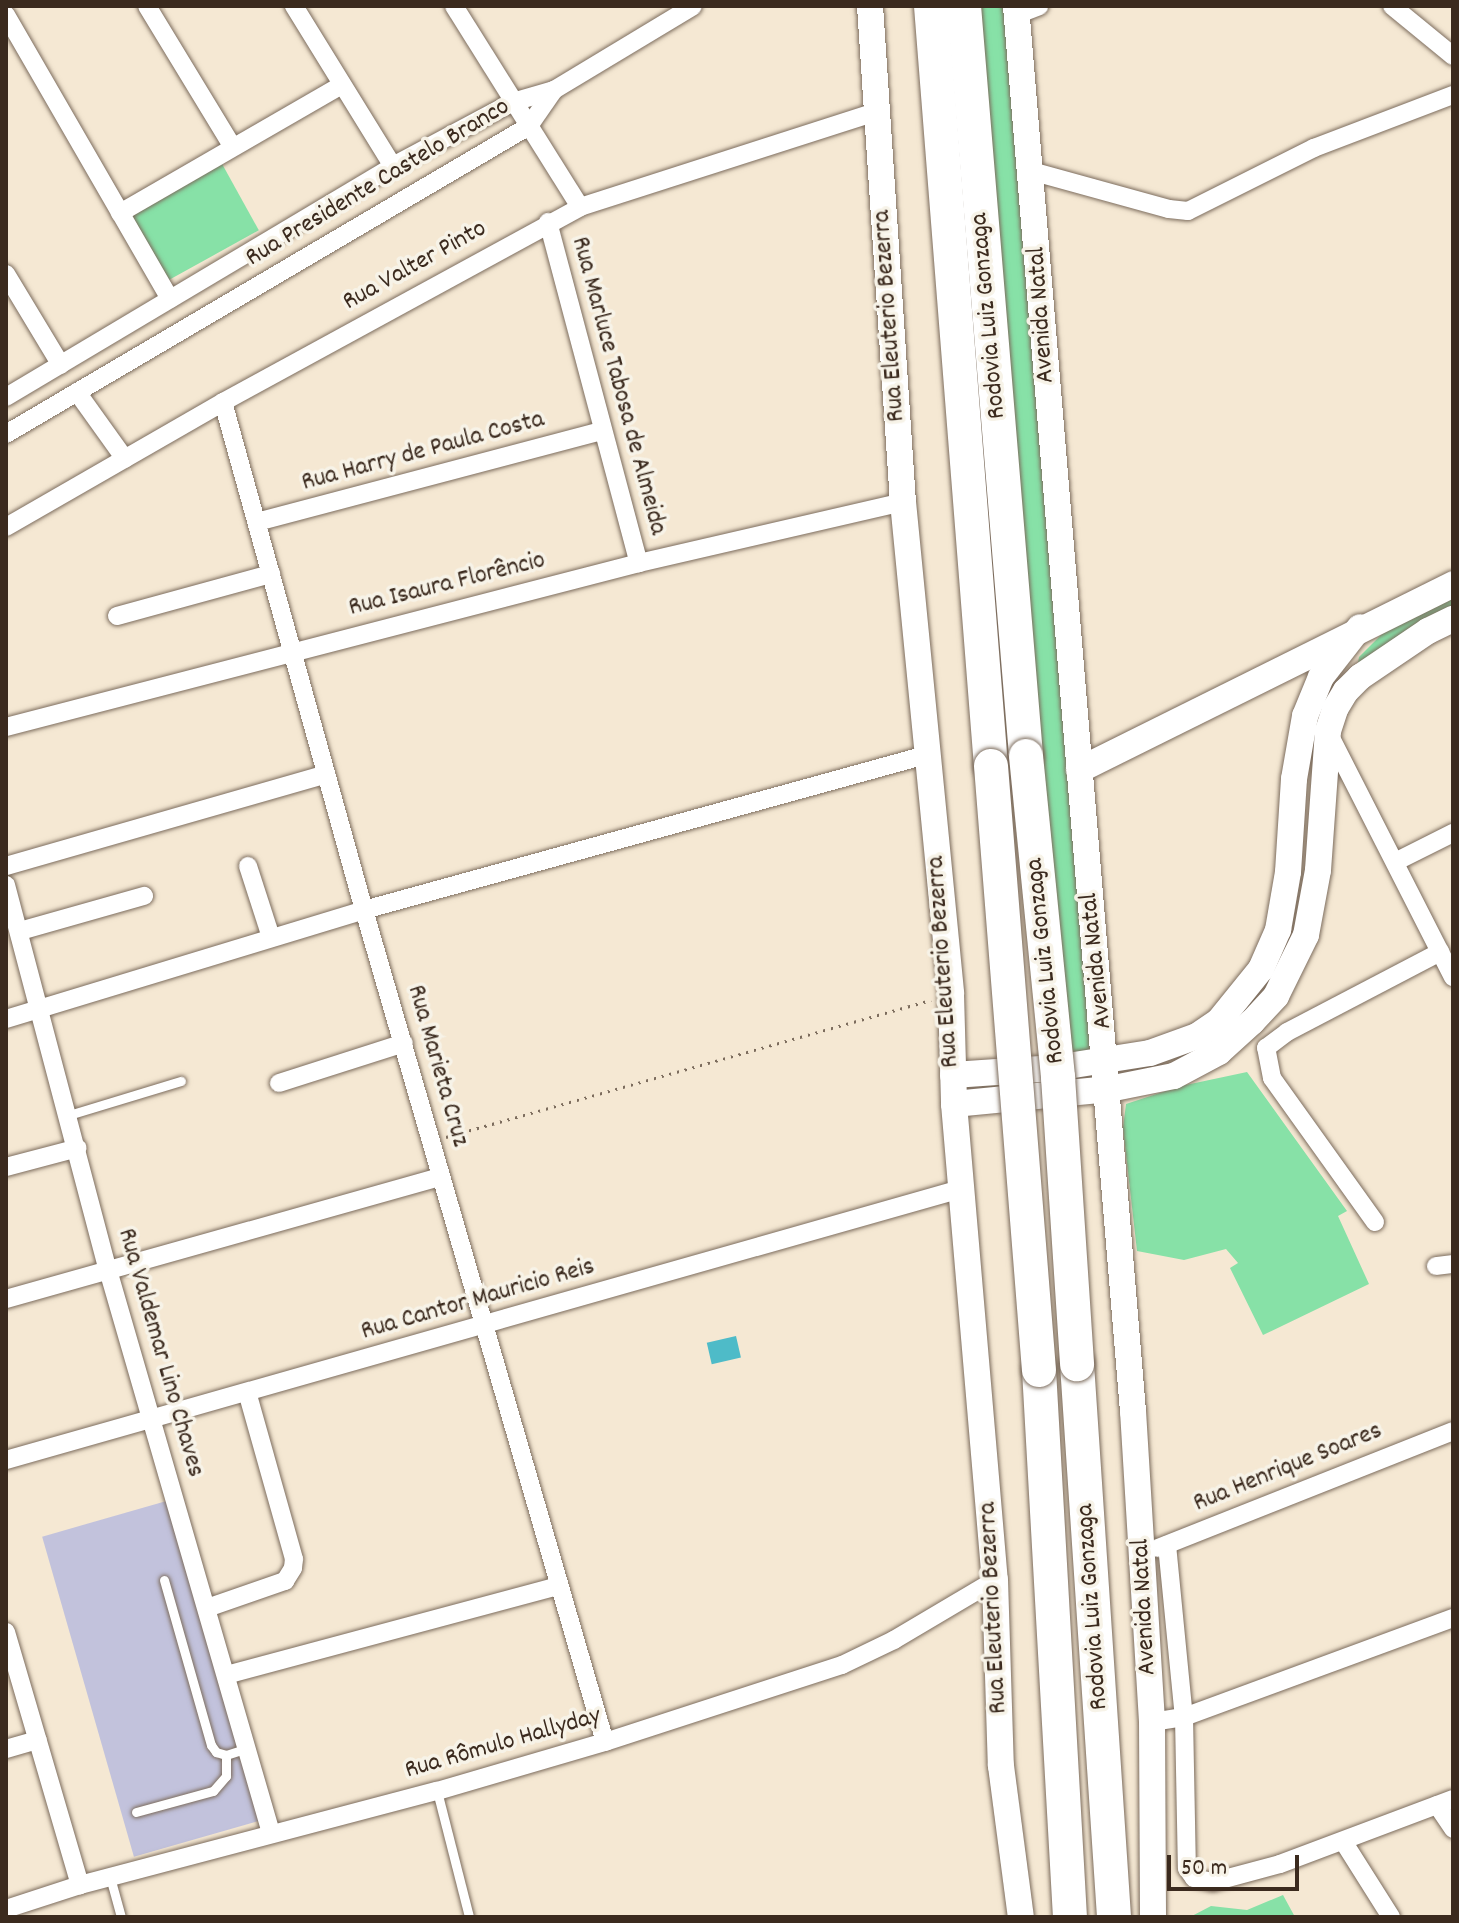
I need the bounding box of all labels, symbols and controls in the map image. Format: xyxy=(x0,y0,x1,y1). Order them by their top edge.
street label: Rua Presidente Castelo Branco xyxy=(240,92,516,274)
street label: Rua Eleuterio Bezerra xyxy=(867,209,913,423)
street label: Rodovia Luiz Gonzaga xyxy=(964,212,1014,420)
street label: Rua Valter Pinto xyxy=(338,214,492,318)
street label: Rua Marluce Tabosa de Almeida xyxy=(563,234,673,538)
street label: Avenida Natal xyxy=(1022,246,1062,384)
street label: Rua Harry de Paula Costa xyxy=(298,405,548,499)
street label: Rua Isaura Florêncio xyxy=(346,546,548,624)
street label: Rua Eleuterio Bezerra xyxy=(921,855,967,1069)
street label: Rodovia Luiz Gonzaga xyxy=(1020,857,1072,1065)
street label: Avenida Natal xyxy=(1074,891,1120,1031)
street label: Rua Marieta Cruz xyxy=(399,982,475,1150)
street label: Rua Valdemar Lino Chaves xyxy=(110,1225,210,1481)
street label: Rua Cantor Mauricio Reis xyxy=(358,1252,598,1348)
street label: Rua Henrique Soares xyxy=(1189,1416,1387,1520)
street label: Rua Eleuterio Bezerra xyxy=(973,1501,1015,1715)
street label: Rodovia Luiz Gonzaga xyxy=(1070,1503,1116,1711)
street label: Avenida Natal xyxy=(1126,1538,1164,1676)
street label: Rua Rômulo Hallyday xyxy=(401,1701,605,1787)
scale bar xyxy=(1171,1839,1303,1889)
text: 50 m xyxy=(1181,1852,1227,1886)

